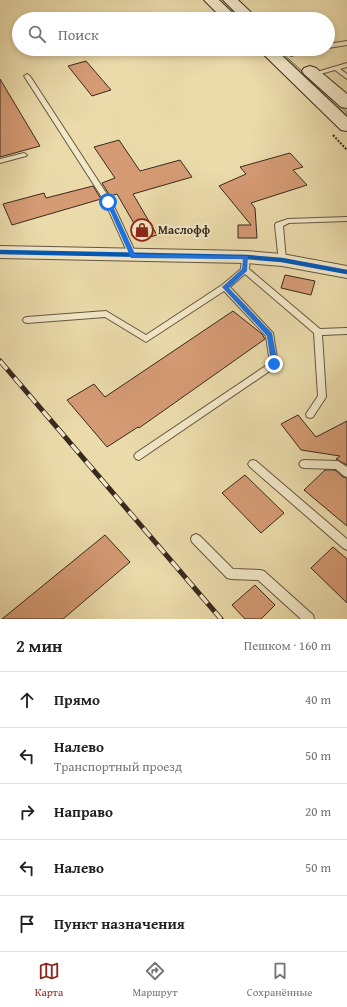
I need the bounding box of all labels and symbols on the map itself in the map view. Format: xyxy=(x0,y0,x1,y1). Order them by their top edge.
route start xyxy=(99,193,117,211)
shop icon: Маслофф xyxy=(129,217,155,243)
place label: Маслофф xyxy=(158,221,211,238)
route end xyxy=(265,355,283,373)

